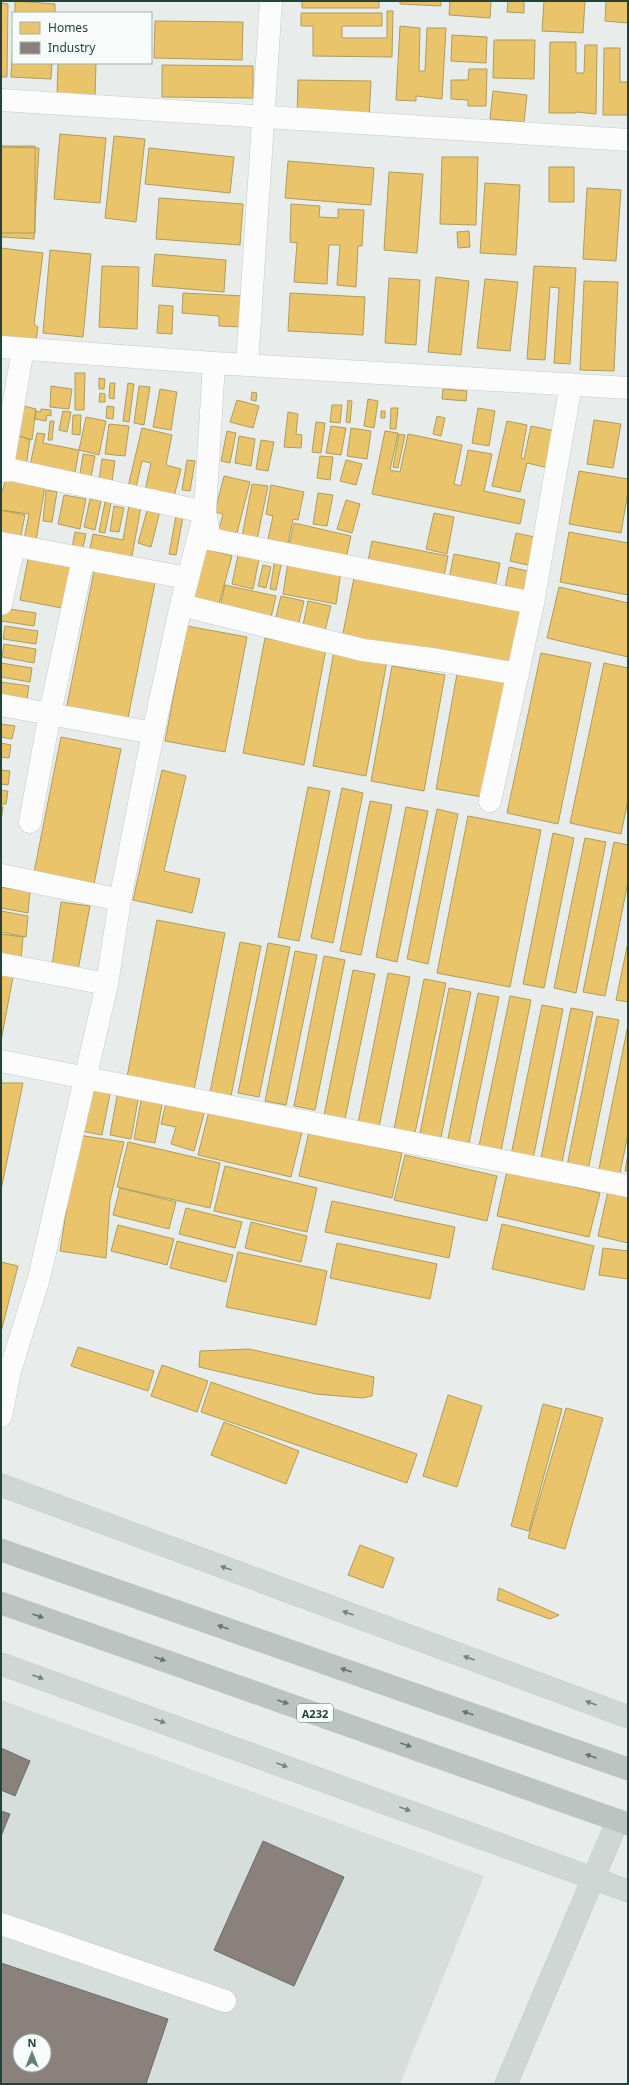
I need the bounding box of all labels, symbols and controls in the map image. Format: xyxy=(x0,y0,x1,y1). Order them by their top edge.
legend xyxy=(12,12,152,64)
text: Homes xyxy=(48,19,88,36)
text: Industry xyxy=(48,39,96,56)
one-way arrow xyxy=(219,1565,231,1571)
one-way arrow xyxy=(341,1610,353,1616)
one-way arrow xyxy=(32,1613,44,1619)
one-way arrow xyxy=(217,1624,229,1630)
one-way arrow xyxy=(463,1655,475,1661)
one-way arrow xyxy=(155,1656,167,1662)
one-way arrow xyxy=(339,1667,351,1673)
one-way arrow xyxy=(32,1674,44,1680)
one-way arrow xyxy=(277,1699,289,1705)
one-way arrow xyxy=(585,1700,597,1706)
road number: A232 xyxy=(297,1704,333,1722)
one-way arrow xyxy=(462,1710,474,1716)
one-way arrow xyxy=(154,1719,166,1725)
one-way arrow xyxy=(400,1742,412,1748)
one-way arrow xyxy=(585,1752,597,1758)
one-way arrow xyxy=(277,1763,289,1769)
one-way arrow xyxy=(399,1807,411,1813)
north arrow xyxy=(12,2033,52,2073)
text: N xyxy=(28,2035,36,2050)

